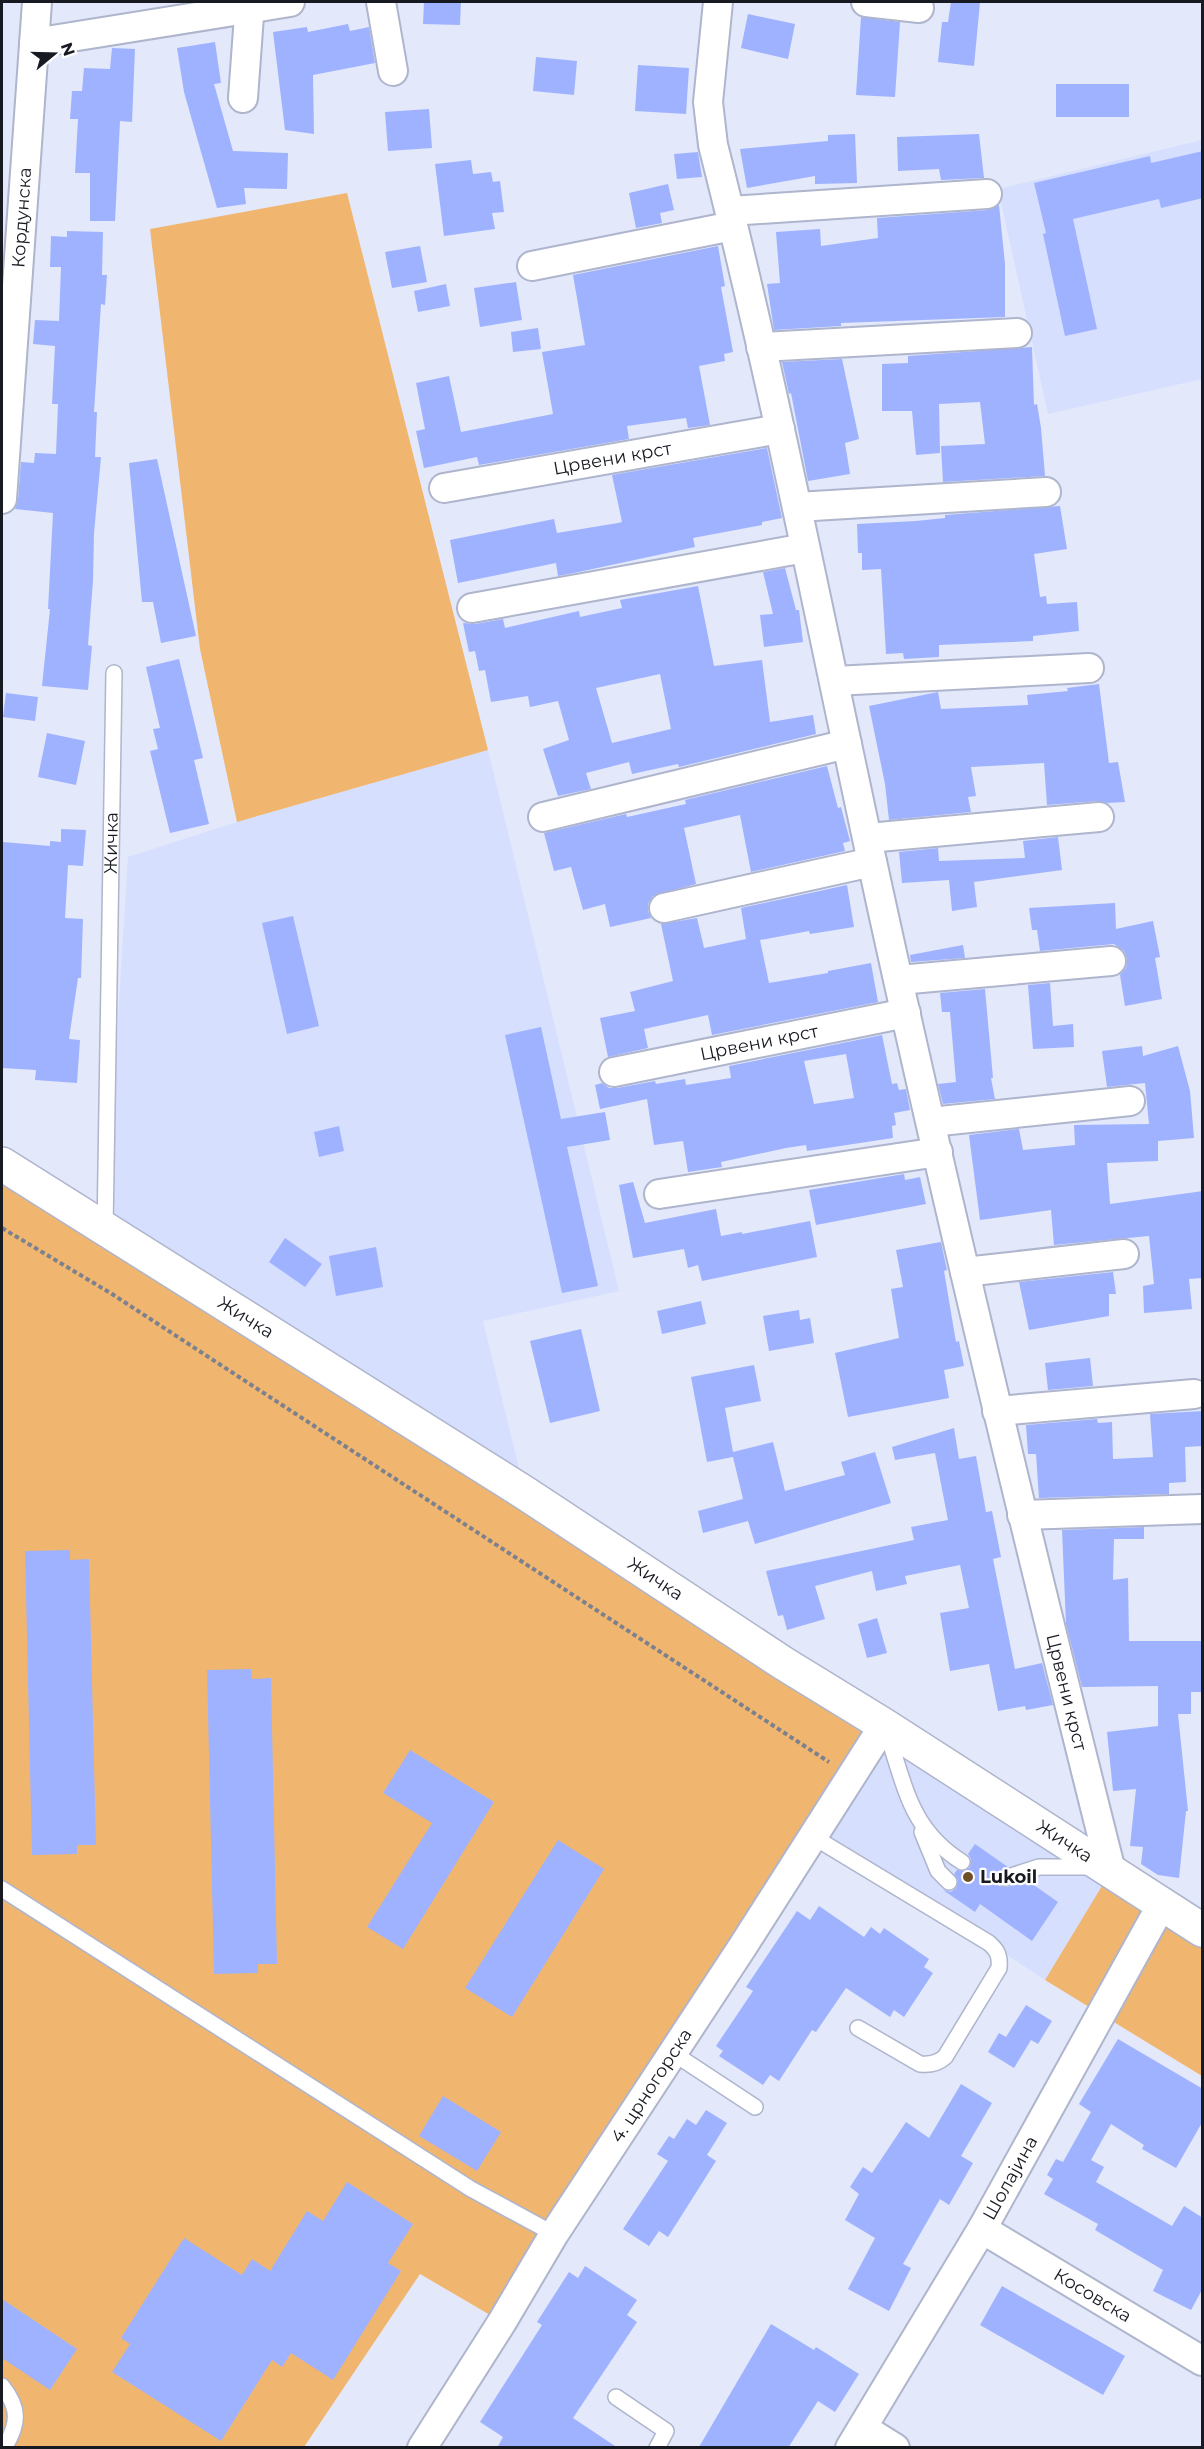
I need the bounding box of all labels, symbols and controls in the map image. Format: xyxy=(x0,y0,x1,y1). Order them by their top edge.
north arrow xyxy=(24,24,84,84)
text: N xyxy=(57,40,79,58)
street label: Кордунска xyxy=(7,167,36,269)
street label: Црвени крст xyxy=(551,437,674,480)
street label: Жичка xyxy=(100,812,123,874)
street label: Црвени крст xyxy=(698,1020,820,1065)
street label: Жичка xyxy=(214,1292,278,1343)
street label: Жичка xyxy=(623,1553,687,1605)
street label: Црвени крст xyxy=(1041,1631,1092,1754)
street label: Жичка xyxy=(1032,1815,1096,1867)
place label: Lukoil xyxy=(980,1866,1037,1888)
marker: Lukoil xyxy=(961,1870,975,1884)
street label: 4. црногорска xyxy=(606,2024,697,2147)
street label: Шолајина xyxy=(978,2132,1042,2224)
street label: Косовска xyxy=(1050,2264,1136,2327)

